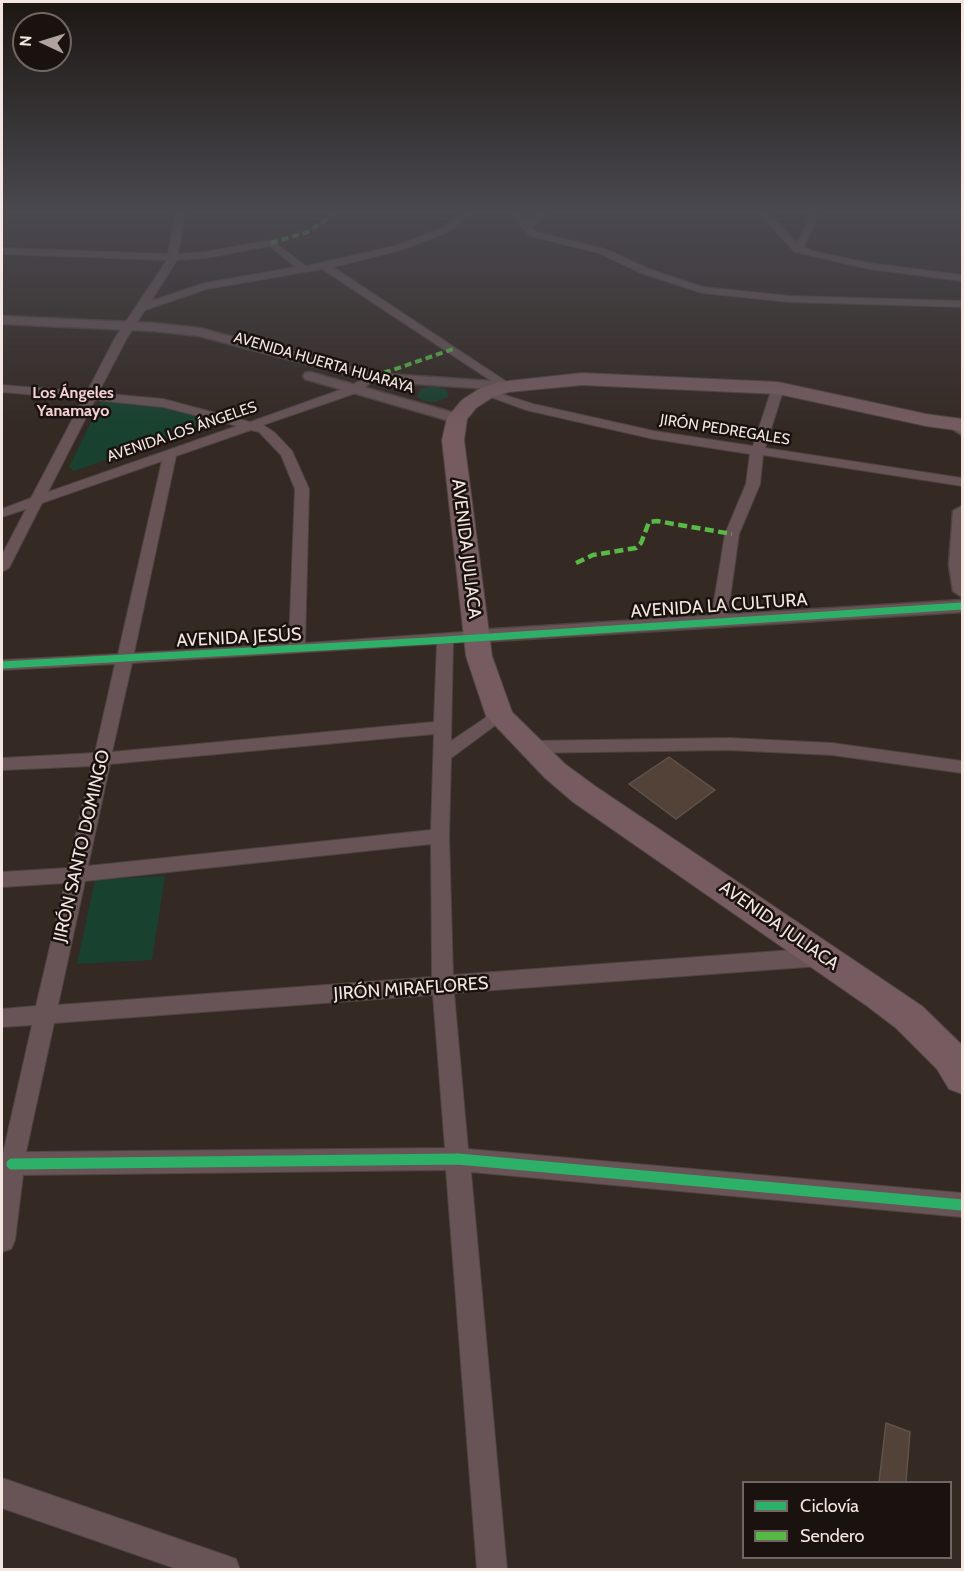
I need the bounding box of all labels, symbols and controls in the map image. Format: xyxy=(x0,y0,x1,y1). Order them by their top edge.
north arrow xyxy=(12,12,72,72)
text: N xyxy=(16,35,35,47)
street label: AVENIDA HUERTA HUARAYA xyxy=(232,329,416,397)
district label: Los Ángeles Yanamayo xyxy=(32,383,114,421)
street label: AVENIDA LOS ÁNGELES xyxy=(105,398,259,466)
street label: JIRÓN PEDREGALES xyxy=(659,411,791,449)
street label: AVENIDA JULIACA xyxy=(447,478,485,620)
street label: AVENIDA LA CULTURA xyxy=(630,589,808,623)
street label: AVENIDA JESÚS xyxy=(176,624,302,652)
street label: JIRÓN SANTO DOMINGO xyxy=(49,748,115,944)
street label: AVENIDA JULIACA xyxy=(715,877,843,975)
street label: JIRÓN MIRAFLORES xyxy=(333,973,489,1005)
legend xyxy=(742,1481,952,1559)
text: Ciclovía xyxy=(800,1495,859,1517)
text: Sendero xyxy=(800,1525,864,1547)

